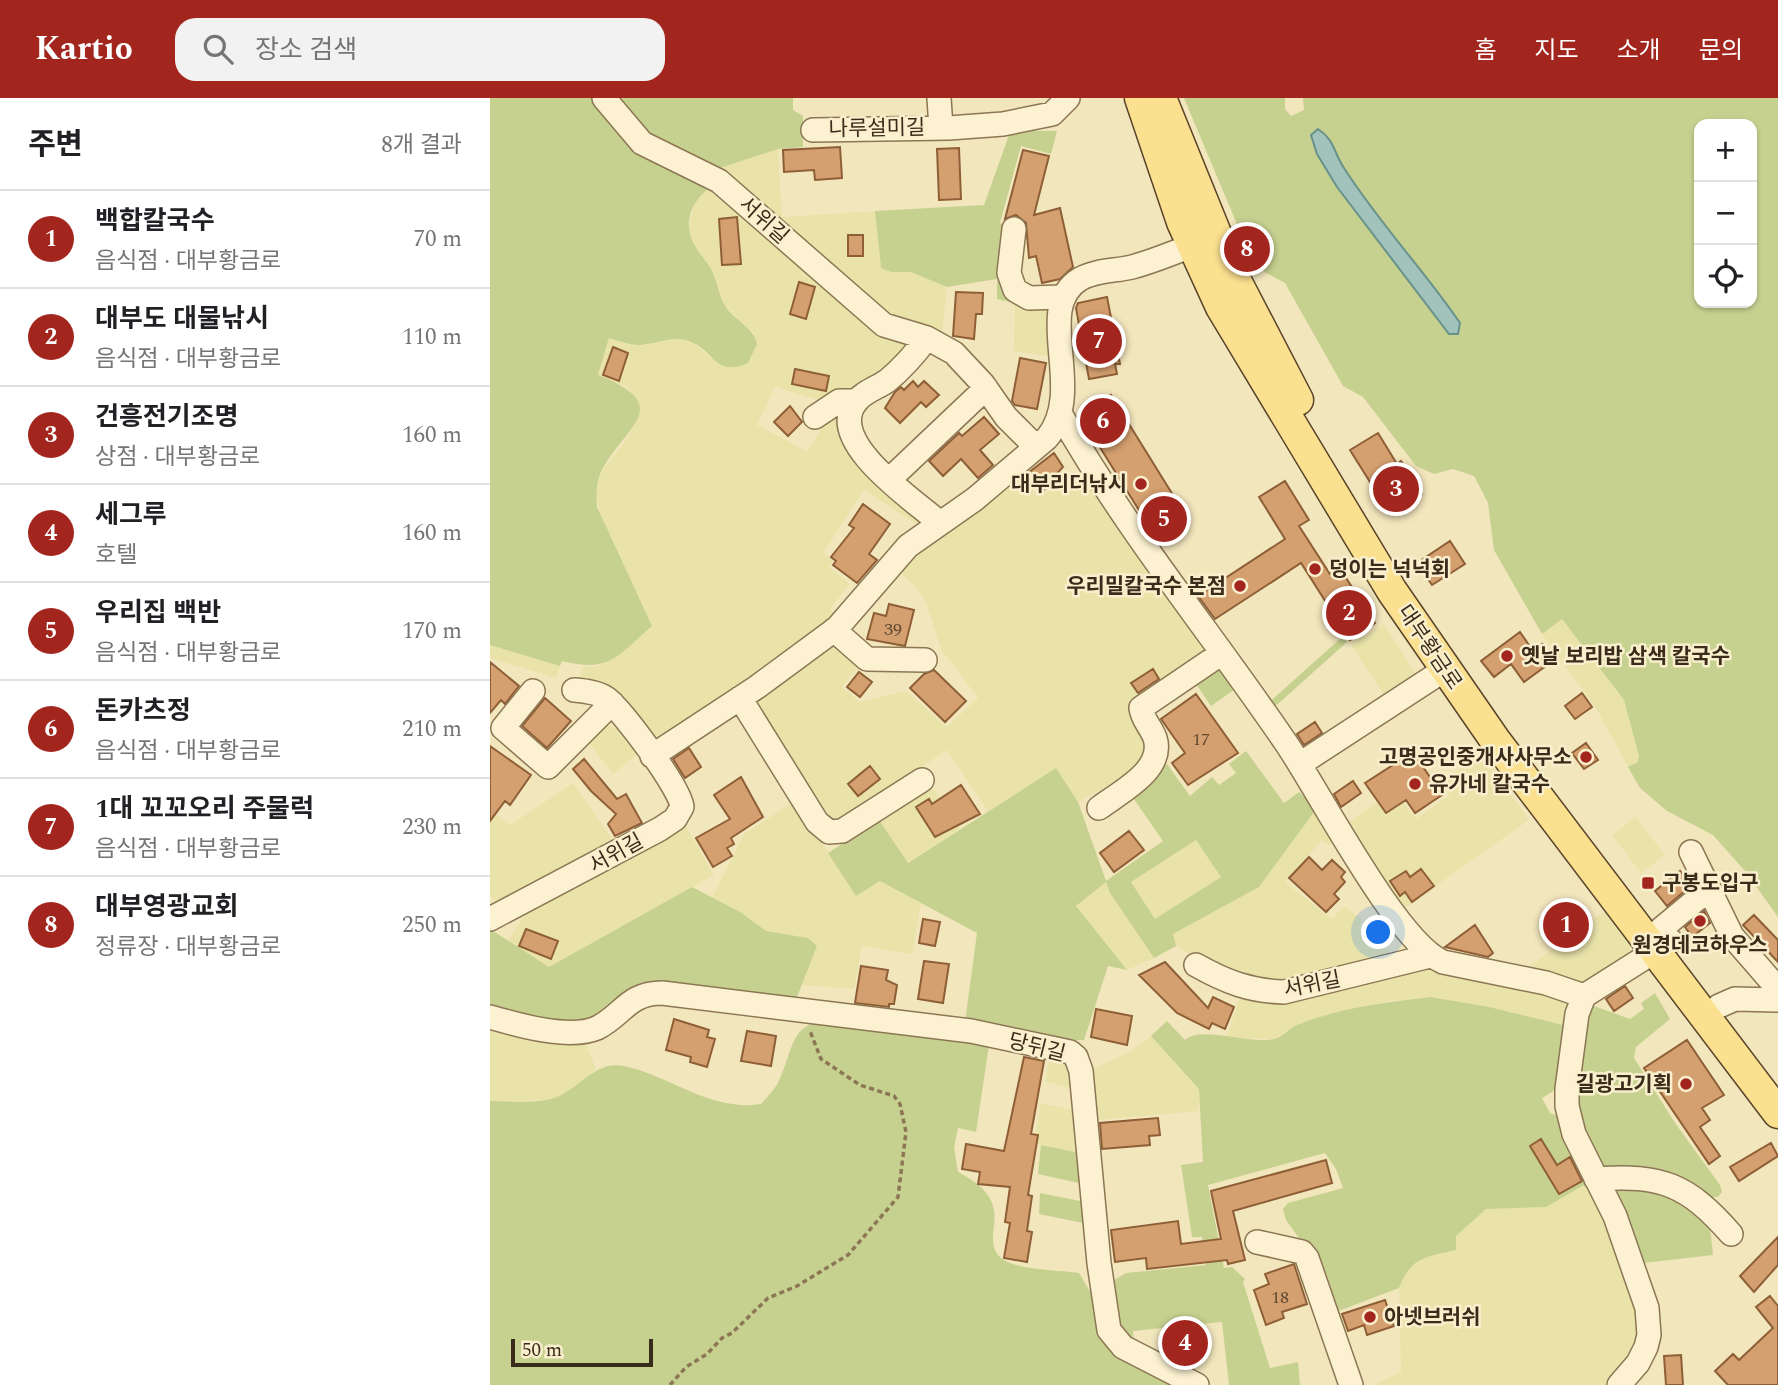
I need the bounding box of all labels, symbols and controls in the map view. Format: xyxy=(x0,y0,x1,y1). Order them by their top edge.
search box xyxy=(175,18,665,81)
text: Kartio xyxy=(35,24,133,74)
icon: search xyxy=(199,30,237,68)
text: 장소 검색 xyxy=(255,30,357,70)
text: 홈 xyxy=(1474,33,1496,69)
text: 지도 xyxy=(1534,33,1579,69)
text: 소개 xyxy=(1617,33,1661,69)
text: 문의 xyxy=(1699,33,1743,69)
street label: 나루설미길 xyxy=(828,112,926,146)
map controls xyxy=(1694,119,1757,308)
button: + xyxy=(1694,119,1757,182)
text: 주변 xyxy=(28,122,83,168)
text: 8개 결과 xyxy=(381,128,462,163)
button: − xyxy=(1694,182,1757,245)
street label: 서위길 xyxy=(731,189,796,252)
text: 백합칼국수 xyxy=(95,201,215,241)
text: 1 xyxy=(45,222,57,257)
text: 70 m xyxy=(413,222,462,257)
pin: 8 xyxy=(1224,223,1270,275)
text: 음식점 · 대부황금로 xyxy=(95,244,282,279)
button: locate xyxy=(1694,245,1757,308)
text: 대부도 대물낚시 xyxy=(95,299,269,339)
pin: 7 xyxy=(1076,315,1122,367)
text: 2 xyxy=(45,320,57,355)
text: 110 m xyxy=(402,320,462,355)
text: 음식점 · 대부황금로 xyxy=(95,342,282,377)
pin: 6 xyxy=(1080,395,1126,447)
text: 건흥전기조명 xyxy=(95,397,239,437)
text: 3 xyxy=(45,418,57,453)
text: 160 m xyxy=(402,418,462,453)
text: 상점 · 대부황금로 xyxy=(95,440,260,475)
pin: 3 xyxy=(1373,463,1419,515)
place label: 대부리더낚시 xyxy=(1011,469,1127,501)
marker: 대부리더낚시 xyxy=(1133,476,1149,492)
pin: 5 xyxy=(1141,493,1187,545)
text: 세그루 xyxy=(95,495,167,535)
text: 4 xyxy=(45,516,57,551)
text: 160 m xyxy=(402,516,462,551)
text: 호텔 xyxy=(95,538,137,573)
place label: 덩이는 넉넉회 xyxy=(1329,554,1450,586)
marker: 덩이는 넉넉회 xyxy=(1307,561,1323,577)
place label: 우리밀칼국수 본점 xyxy=(1066,571,1226,603)
marker: 우리밀칼국수 본점 xyxy=(1232,578,1248,594)
pin: 2 xyxy=(1326,587,1372,639)
text: 우리집 백반 xyxy=(95,593,221,633)
street label: 대부황금로 xyxy=(1389,599,1469,697)
text: 5 xyxy=(45,614,57,649)
text: 170 m xyxy=(402,614,462,649)
house number: 39 xyxy=(884,616,902,643)
text: 음식점 · 대부황금로 xyxy=(95,636,282,671)
place label: 옛날 보리밥 삼색 칼국수 xyxy=(1521,641,1730,673)
marker: 옛날 보리밥 삼색 칼국수 xyxy=(1499,648,1515,664)
text: 돈카츠정 xyxy=(95,691,191,731)
text: 6 xyxy=(45,712,57,747)
text: 210 m xyxy=(402,712,462,747)
house number: 17 xyxy=(1192,726,1210,753)
text: 음식점 · 대부황금로 xyxy=(95,734,282,769)
place label: 고명공인중개사사무소 xyxy=(1379,742,1572,774)
marker: 고명공인중개사사무소 xyxy=(1578,749,1594,765)
place label: 유가네 칼국수 xyxy=(1429,769,1550,801)
marker: 유가네 칼국수 xyxy=(1407,776,1423,792)
text: 1대 꼬꼬오리 주물럭 xyxy=(95,789,314,829)
text: 7 xyxy=(45,810,57,845)
text: 230 m xyxy=(402,810,462,845)
street label: 서위길 xyxy=(583,826,650,882)
text: 음식점 · 대부황금로 xyxy=(95,832,282,867)
place label: 구봉도입구 xyxy=(1662,868,1759,900)
marker: 구봉도입구 xyxy=(1640,875,1656,891)
text: 대부영광교회 xyxy=(95,887,239,927)
pin: 1 xyxy=(1543,899,1589,951)
text: 8 xyxy=(45,908,57,943)
text: 250 m xyxy=(402,908,462,943)
marker: 원경데코하우스 xyxy=(1692,913,1708,929)
your location xyxy=(1361,915,1395,949)
text: 정류장 · 대부황금로 xyxy=(95,930,282,965)
place label: 원경데코하우스 xyxy=(1632,930,1768,962)
street label: 서위길 xyxy=(1281,964,1344,1006)
street label: 당뒤길 xyxy=(1005,1025,1069,1071)
place label: 길광고기획 xyxy=(1575,1069,1672,1101)
marker: 길광고기획 xyxy=(1678,1076,1694,1092)
house number: 18 xyxy=(1271,1284,1289,1311)
place label: 아넷브러쉬 xyxy=(1384,1302,1481,1334)
marker: 아넷브러쉬 xyxy=(1362,1309,1378,1325)
pin: 4 xyxy=(1162,1317,1208,1369)
scale bar xyxy=(511,1336,653,1368)
text: 50 m xyxy=(522,1336,562,1365)

